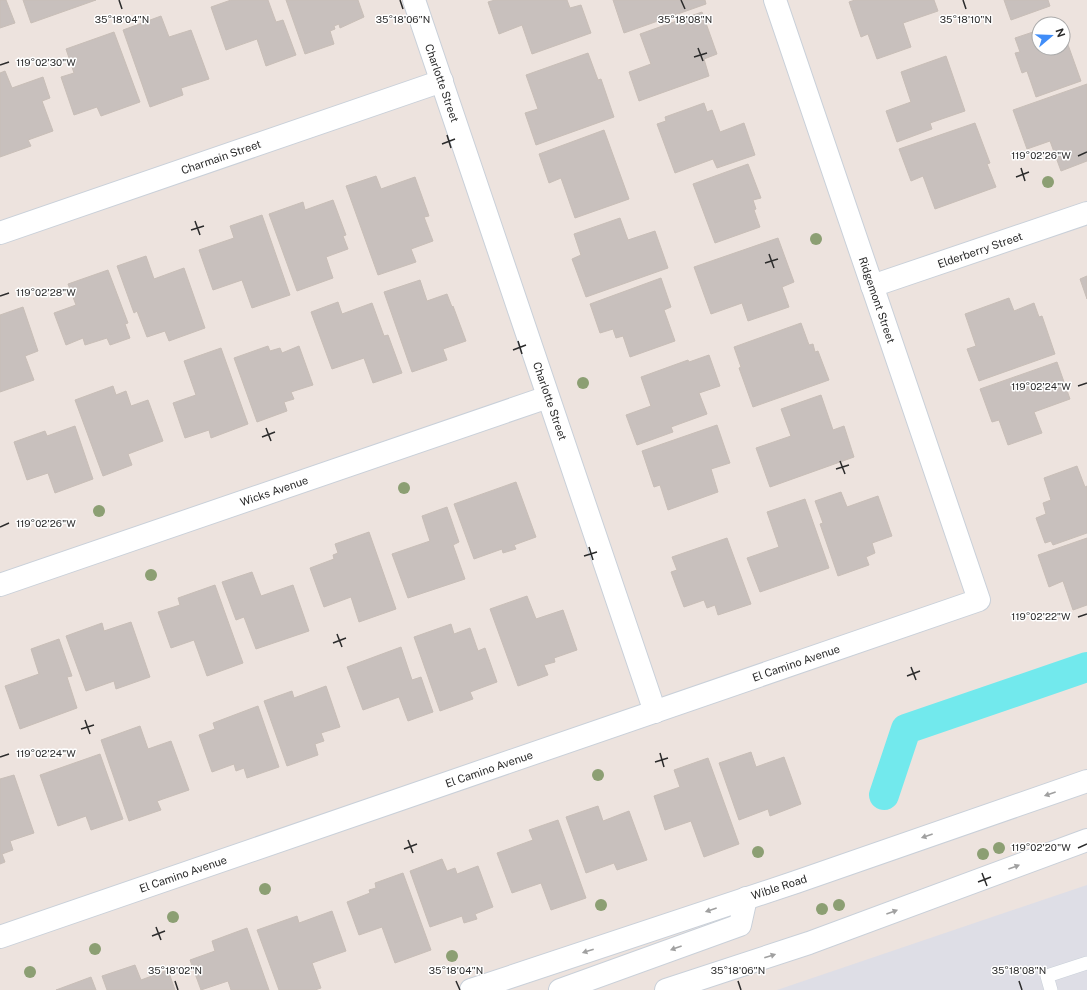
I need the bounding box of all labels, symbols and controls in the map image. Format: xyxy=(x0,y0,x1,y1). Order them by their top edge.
text: 35°18'04"N xyxy=(95,13,149,25)
text: 35°18'06"N xyxy=(376,13,430,25)
text: 35°18'08"N xyxy=(658,13,712,25)
text: 35°18'10"N xyxy=(940,13,992,25)
north arrow xyxy=(1031,16,1071,56)
text: N xyxy=(1053,27,1068,39)
street label: Charlotte Street xyxy=(423,42,461,124)
text: 119°02'30"W xyxy=(16,56,76,68)
street label: Charmain Street xyxy=(179,138,263,176)
text: 119°02'26"W xyxy=(1011,149,1071,161)
street label: Elderberry Street xyxy=(936,230,1024,270)
street label: Ridgemont Street xyxy=(857,255,897,345)
text: 119°02'28"W xyxy=(16,286,76,298)
street label: Charlotte Street xyxy=(531,360,569,442)
text: 119°02'24"W xyxy=(1011,380,1071,392)
street label: Wicks Avenue xyxy=(238,474,310,508)
text: 119°02'26"W xyxy=(16,517,76,529)
text: 119°02'22"W xyxy=(1011,610,1071,622)
street label: El Camino Avenue xyxy=(751,642,841,684)
text: 119°02'24"W xyxy=(16,747,76,759)
street label: El Camino Avenue xyxy=(444,748,534,790)
one-way arrow xyxy=(1044,791,1056,797)
one-way arrow xyxy=(921,834,933,840)
text: 119°02'20"W xyxy=(1011,841,1071,853)
street label: El Camino Avenue xyxy=(138,853,228,895)
one-way arrow xyxy=(1008,864,1020,870)
street label: Wible Road xyxy=(750,872,808,902)
one-way arrow xyxy=(705,907,717,913)
one-way arrow xyxy=(886,908,898,914)
one-way arrow xyxy=(670,945,682,951)
one-way arrow xyxy=(582,948,594,954)
one-way arrow xyxy=(764,952,776,958)
text: 35°18'02"N xyxy=(148,964,202,976)
text: 35°18'04"N xyxy=(429,964,483,976)
text: 35°18'06"N xyxy=(711,964,765,976)
text: 35°18'08"N xyxy=(992,964,1046,976)

